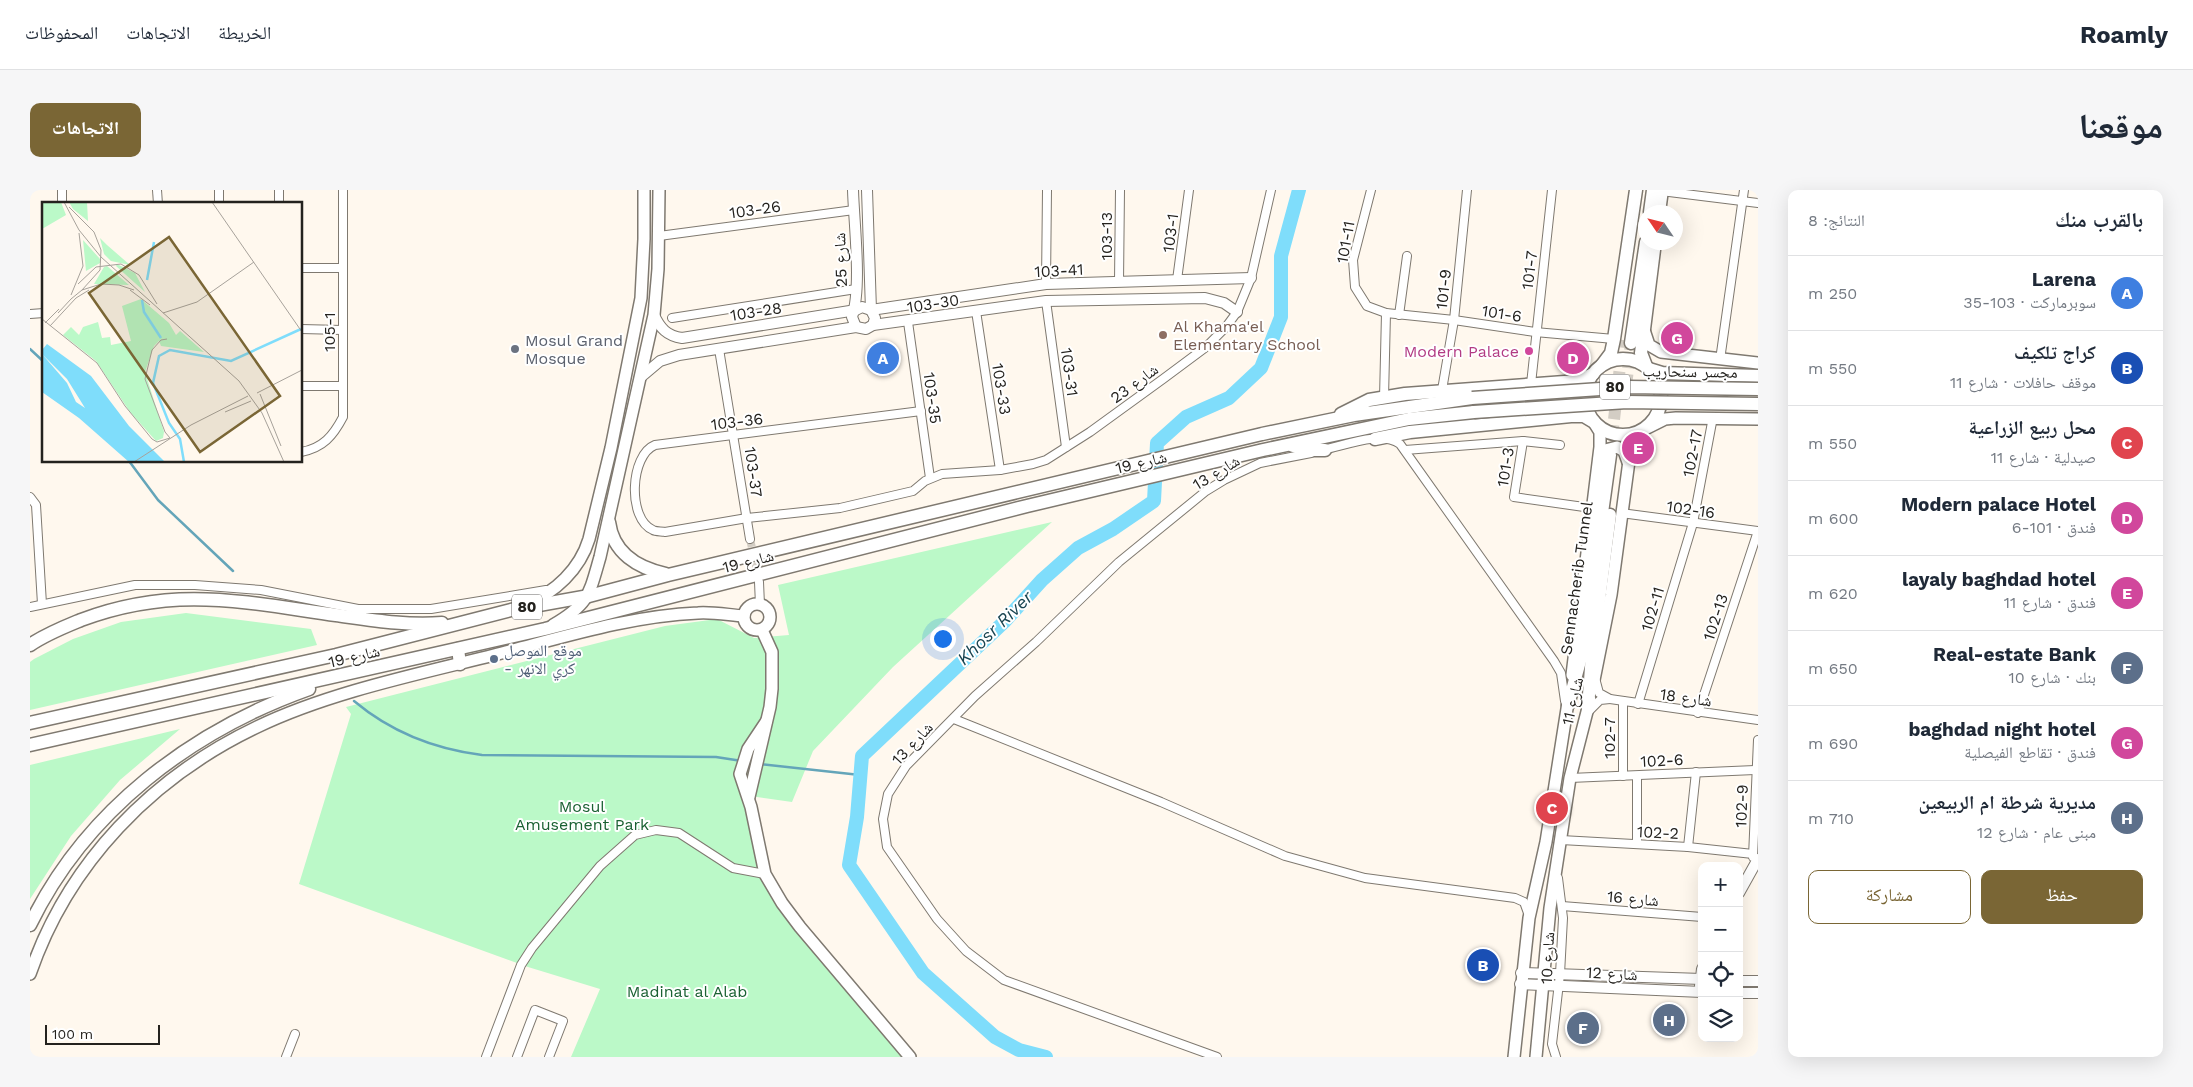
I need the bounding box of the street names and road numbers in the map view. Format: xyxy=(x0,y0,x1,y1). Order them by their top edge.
street label: 103-26 xyxy=(728,196,782,223)
street label: 103-13 xyxy=(1097,212,1116,260)
street label: 103-1 xyxy=(1159,213,1182,254)
street label: 101-11 xyxy=(1332,220,1359,265)
street label: شارع 25 xyxy=(830,232,852,288)
street label: 101-7 xyxy=(1518,250,1541,290)
street label: 103-41 xyxy=(1034,260,1084,281)
street label: 101-9 xyxy=(1432,268,1455,310)
street label: 103-30 xyxy=(906,290,960,317)
street label: 103-28 xyxy=(729,298,783,325)
street label: 101-6 xyxy=(1481,301,1523,326)
street label: 105-1 xyxy=(320,312,339,352)
street label: 103-31 xyxy=(1057,347,1082,398)
street label: شارع 23 xyxy=(1107,360,1163,408)
street label: مجسر سنحاريب xyxy=(1642,361,1738,382)
street label: 103-33 xyxy=(988,362,1015,416)
street label: 103-35 xyxy=(919,371,946,425)
road number: 80 xyxy=(1600,374,1630,400)
street label: 103-36 xyxy=(710,409,764,434)
street label: 102-17 xyxy=(1679,428,1706,478)
street label: 103-37 xyxy=(741,446,766,499)
street label: 101-3 xyxy=(1493,446,1518,488)
street label: شارع 19 xyxy=(1114,447,1169,479)
street label: شارع 13 xyxy=(1189,451,1244,495)
street label: 102-16 xyxy=(1666,497,1716,522)
street label: Sennacherib Tunnel xyxy=(1556,500,1597,656)
street label: شارع 19 xyxy=(721,546,776,578)
street label: 102-11 xyxy=(1637,585,1668,634)
street label: 102-13 xyxy=(1699,591,1732,643)
road number: 80 xyxy=(512,594,542,620)
street label: شارع 19 xyxy=(327,641,382,673)
street label: شارع 11 xyxy=(1558,675,1588,727)
street label: شارع 18 xyxy=(1659,684,1713,712)
street label: 102-7 xyxy=(1600,717,1619,759)
street label: شارع 13 xyxy=(888,718,938,769)
street label: 102-6 xyxy=(1640,750,1684,771)
street label: 102-9 xyxy=(1731,784,1752,828)
street label: 102-2 xyxy=(1636,822,1679,843)
street label: شارع 16 xyxy=(1606,887,1660,911)
street label: شارع 10 xyxy=(1537,932,1559,985)
street label: شارع 12 xyxy=(1586,963,1638,985)

